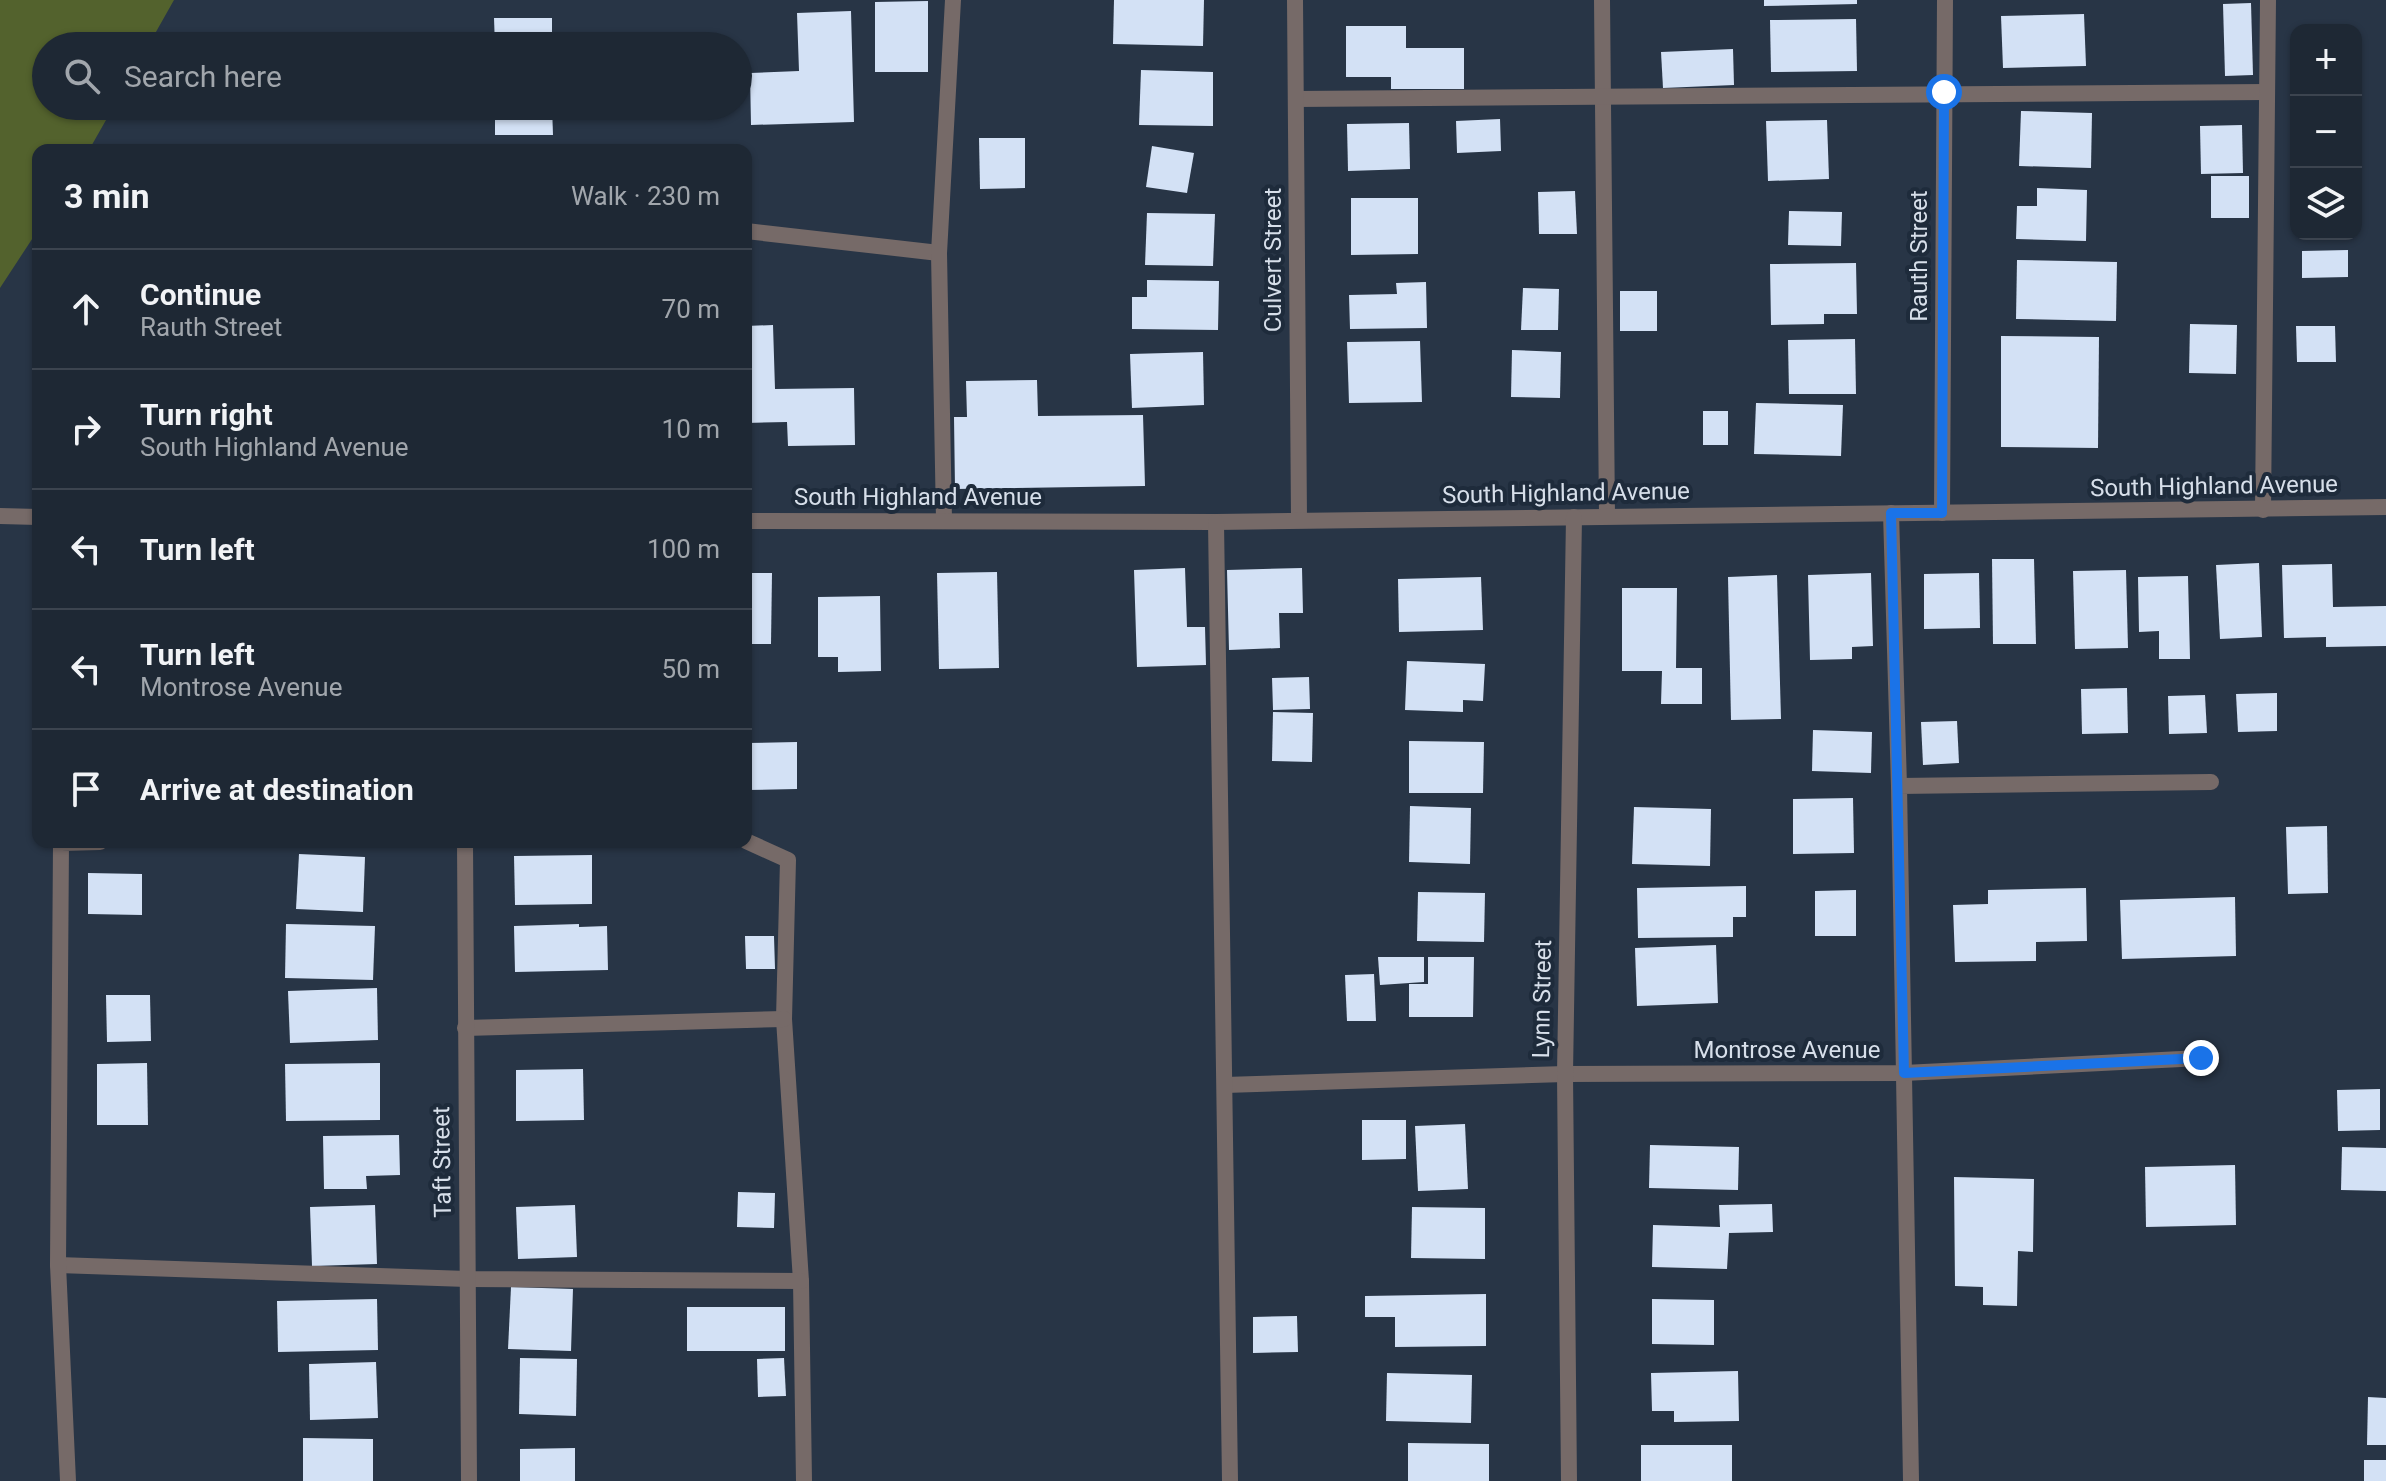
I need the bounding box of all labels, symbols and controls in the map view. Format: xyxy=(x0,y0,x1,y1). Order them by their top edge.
map controls xyxy=(2290,24,2362,240)
button: + xyxy=(2290,24,2362,96)
search box xyxy=(32,32,752,120)
icon: search xyxy=(60,54,104,98)
text: Search here xyxy=(124,59,282,94)
route start xyxy=(1926,74,1962,110)
button: − xyxy=(2290,96,2362,168)
button: layers xyxy=(2290,168,2362,240)
text: 3 min xyxy=(64,176,149,216)
text: Walk · 230 m xyxy=(571,181,720,211)
street label: Culvert Street xyxy=(1259,187,1287,332)
street label: Rauth Street xyxy=(1905,190,1933,322)
text: Continue xyxy=(140,277,261,312)
icon: ahead xyxy=(64,287,108,331)
text: 70 m xyxy=(662,294,720,324)
text: Rauth Street xyxy=(140,312,282,342)
text: Turn right xyxy=(140,397,273,432)
icon: right xyxy=(64,407,108,451)
text: 10 m xyxy=(662,414,720,444)
text: South Highland Avenue xyxy=(140,432,409,462)
street label: South Highland Avenue xyxy=(2090,470,2338,502)
street label: South Highland Avenue xyxy=(1442,477,1690,509)
street label: South Highland Avenue xyxy=(794,483,1042,511)
icon: left xyxy=(64,527,108,571)
text: Turn left xyxy=(140,532,255,567)
text: 100 m xyxy=(647,534,720,564)
text: Turn left xyxy=(140,637,255,672)
icon: left xyxy=(64,647,108,691)
text: 50 m xyxy=(662,654,720,684)
text: Montrose Avenue xyxy=(140,672,342,702)
icon: arrive xyxy=(64,767,108,811)
text: Arrive at destination xyxy=(140,772,414,807)
street label: Lynn Street xyxy=(1527,939,1557,1058)
street label: Montrose Avenue xyxy=(1694,1036,1880,1064)
route end xyxy=(2183,1040,2219,1076)
street label: Taft Street xyxy=(427,1106,457,1218)

